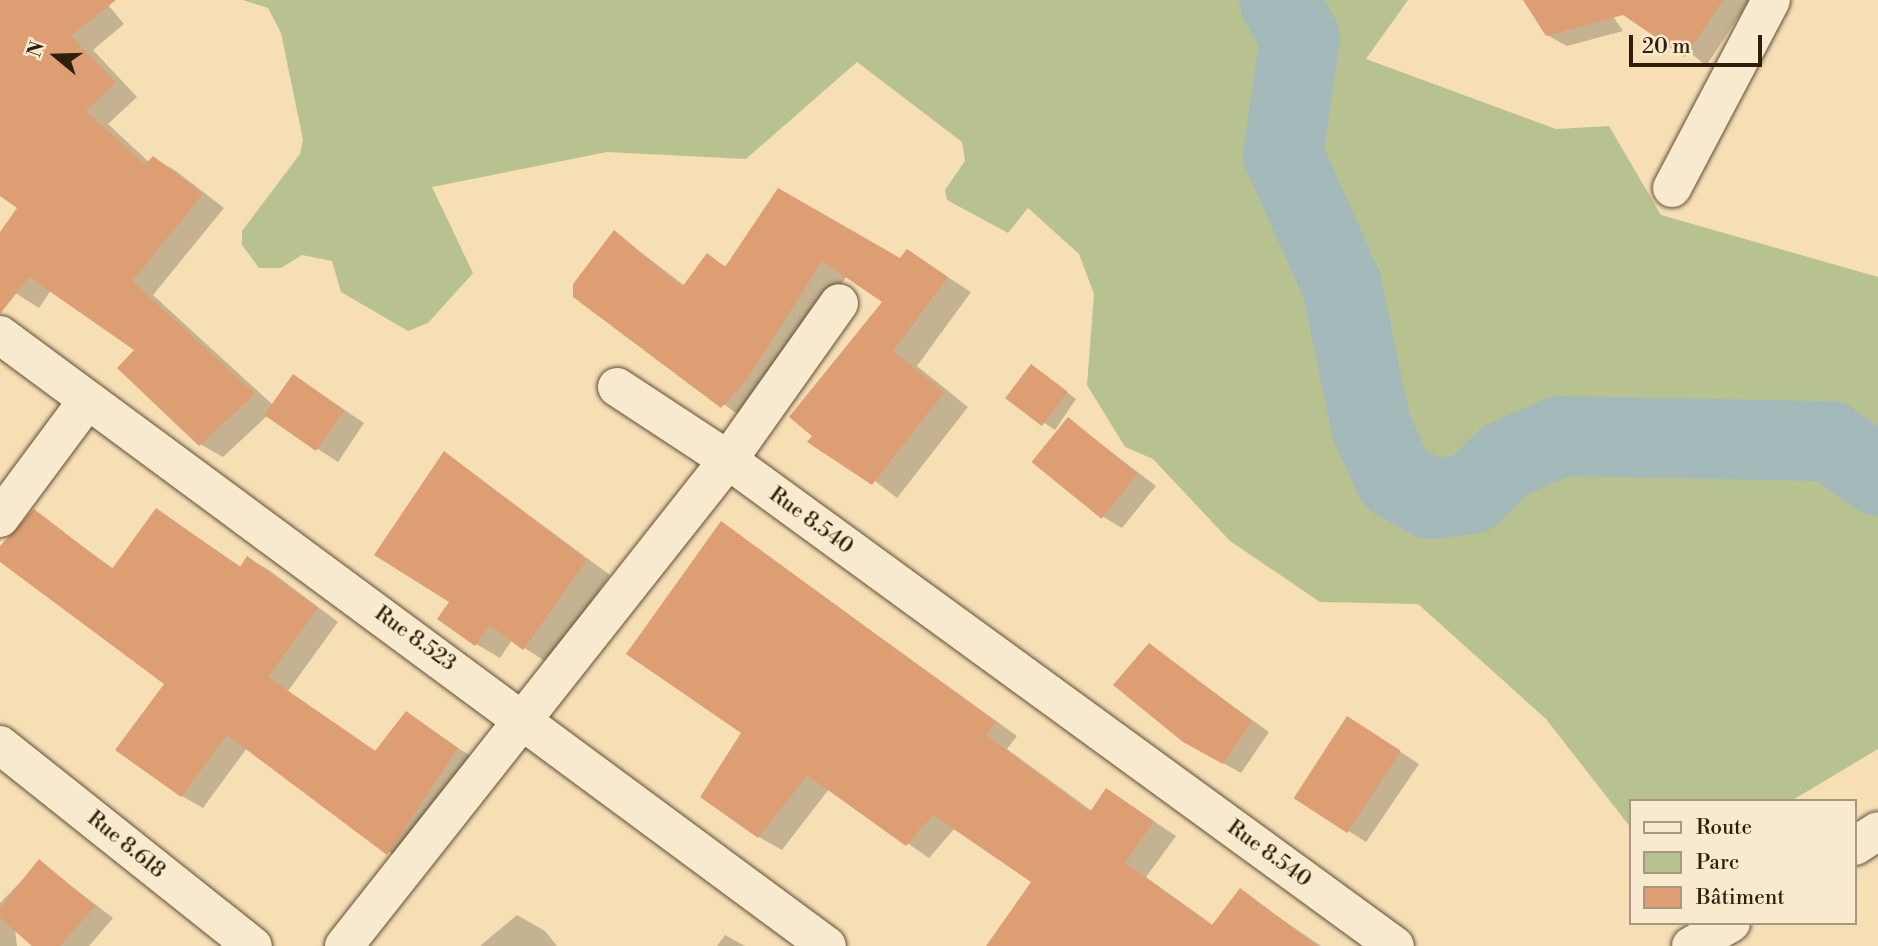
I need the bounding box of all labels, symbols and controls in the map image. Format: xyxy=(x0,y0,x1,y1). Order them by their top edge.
north arrow xyxy=(21,21,91,91)
scale bar xyxy=(1633,21,1766,65)
text: 20 m xyxy=(1642,34,1691,60)
text: N xyxy=(22,38,50,60)
street label: Rue 8.540 xyxy=(764,482,858,560)
street label: Rue 8.523 xyxy=(370,601,460,677)
legend xyxy=(1630,799,1857,925)
street label: Rue 8.618 xyxy=(82,806,170,884)
street label: Rue 8.540 xyxy=(1222,815,1316,893)
text: Route xyxy=(1696,815,1752,841)
text: Parc xyxy=(1696,850,1739,876)
text: Bâtiment xyxy=(1696,885,1785,911)

